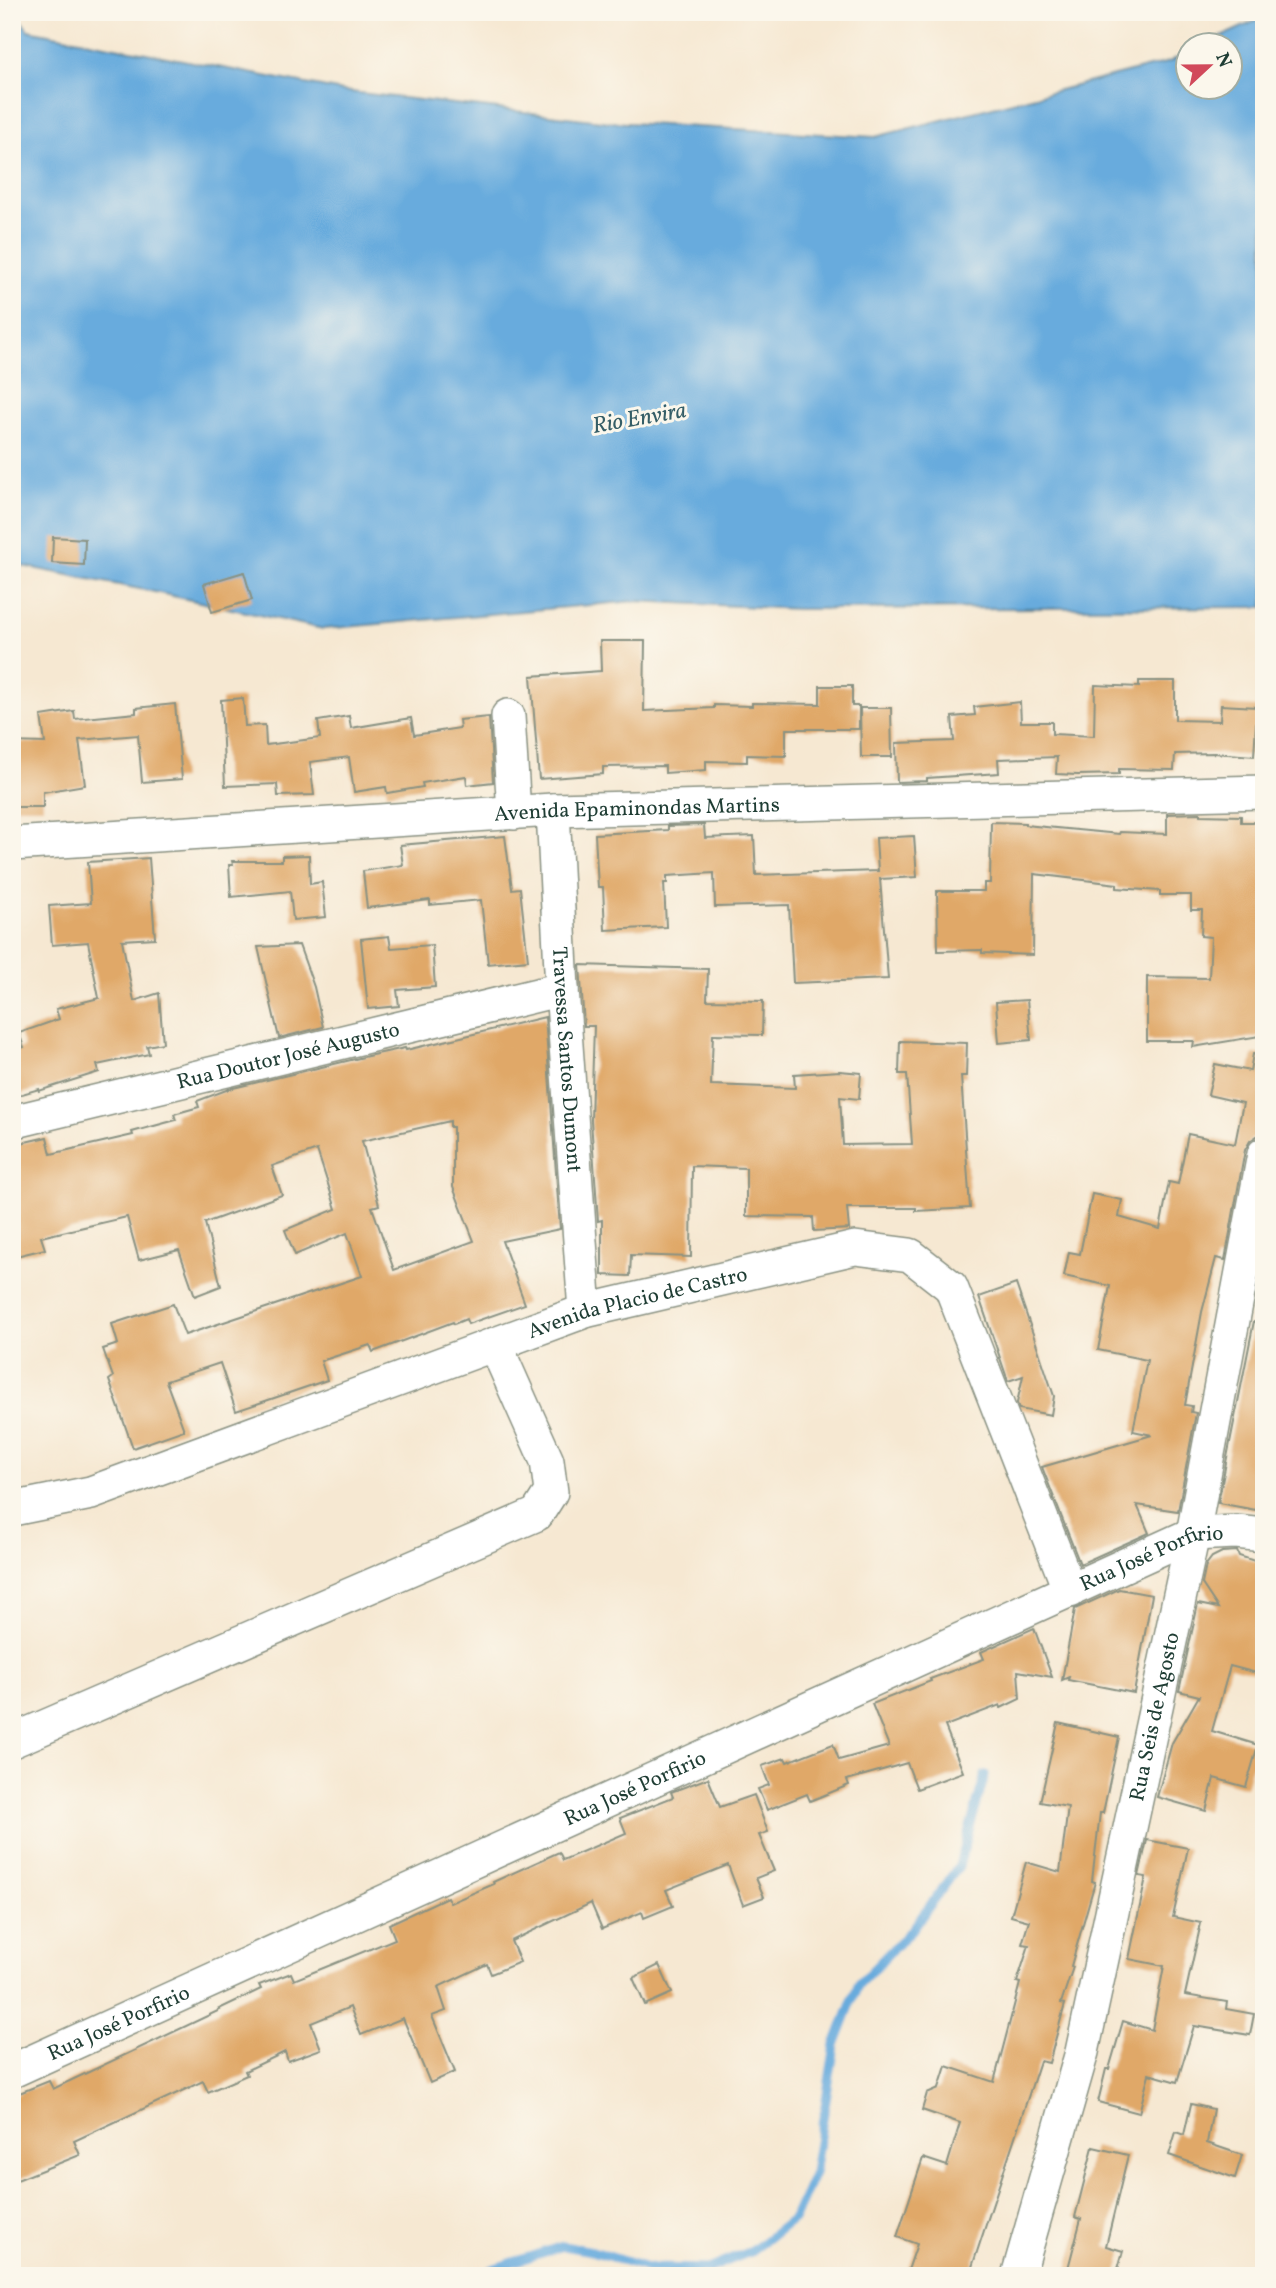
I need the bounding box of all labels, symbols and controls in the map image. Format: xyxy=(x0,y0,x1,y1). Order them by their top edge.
north arrow xyxy=(1174,32,1244,102)
text: N xyxy=(1208,49,1238,72)
water label: Rio Envira xyxy=(590,395,689,443)
street label: Avenida Epaminondas Martins xyxy=(493,791,780,830)
street label: Travessa Santos Dumont xyxy=(544,946,588,1174)
street label: Rua Doutor José Augusto xyxy=(174,1016,403,1098)
street label: Avenida Placio de Castro xyxy=(524,1261,750,1347)
street label: Rua José Porfirio xyxy=(1076,1520,1224,1600)
street label: Rua Seis de Agosto xyxy=(1123,1630,1188,1804)
street label: Rua José Porfirio xyxy=(559,1744,711,1834)
street label: Rua José Porfirio xyxy=(43,1979,195,2069)

